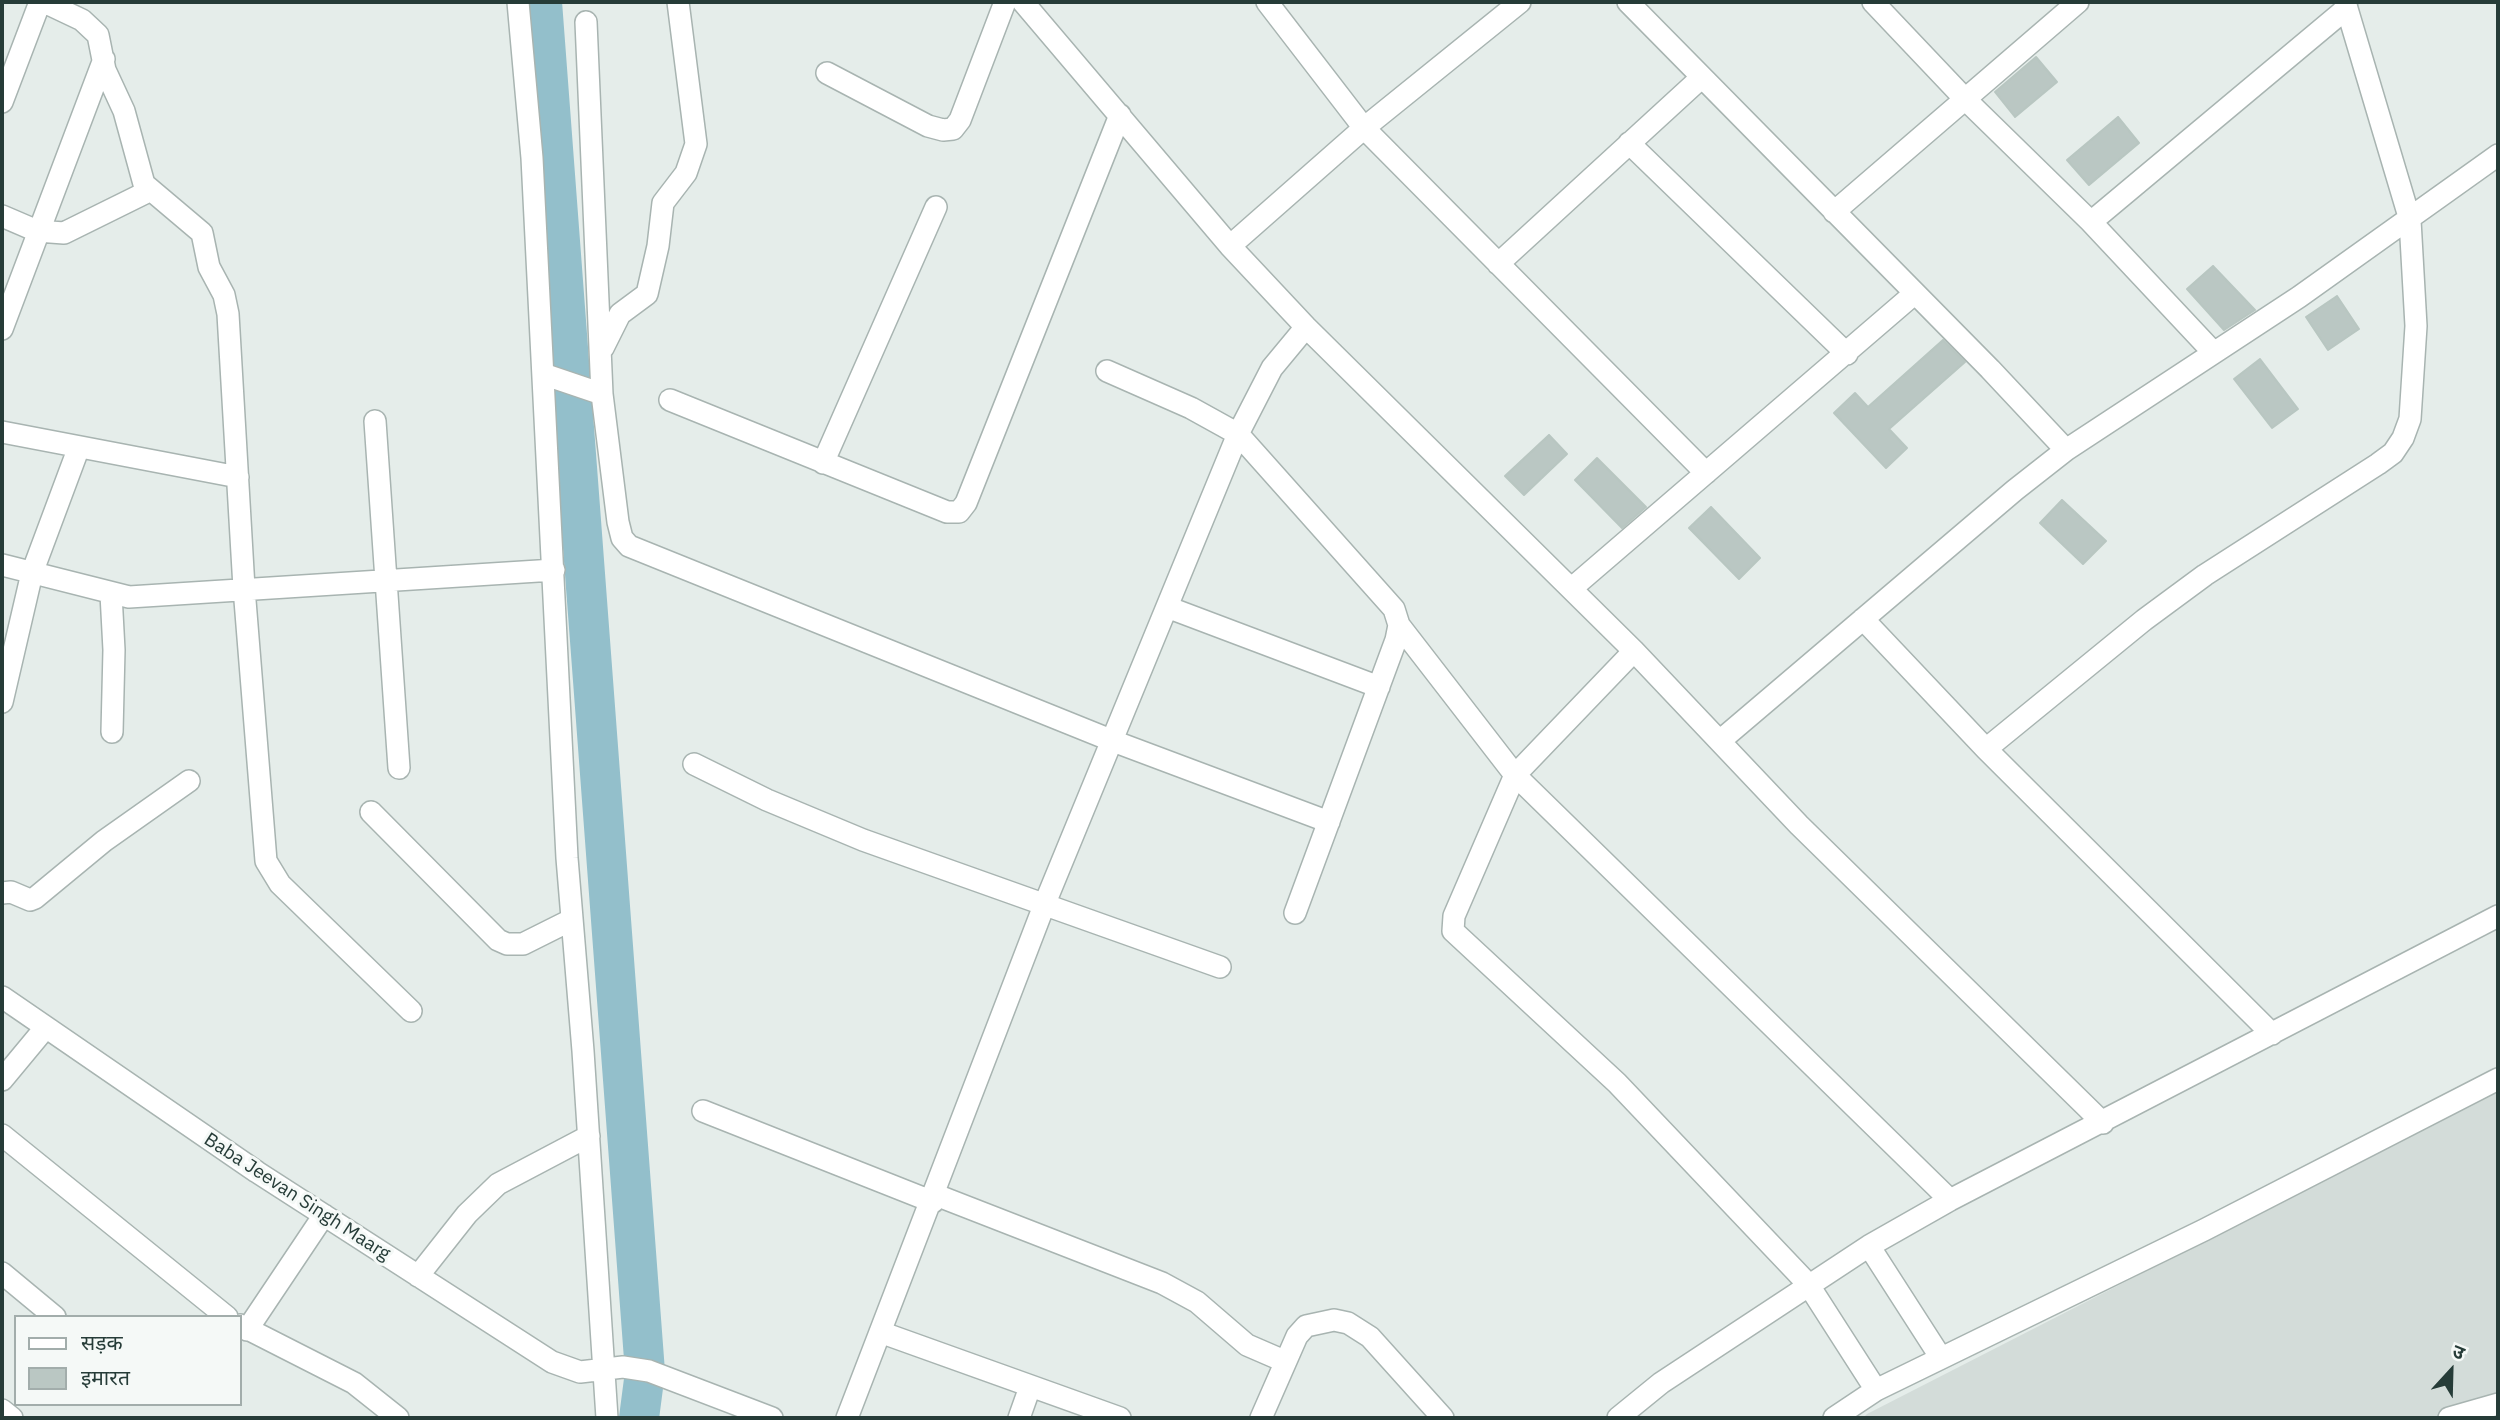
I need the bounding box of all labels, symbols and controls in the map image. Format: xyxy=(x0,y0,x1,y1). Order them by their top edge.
street label: Baba Jeevan Singh Maarg xyxy=(200,1128,394,1266)
legend xyxy=(14,1315,242,1406)
text: सड़क xyxy=(81,1328,123,1356)
north arrow xyxy=(2416,1336,2486,1406)
text: उ xyxy=(2449,1338,2469,1365)
text: इमारत xyxy=(81,1363,130,1391)

